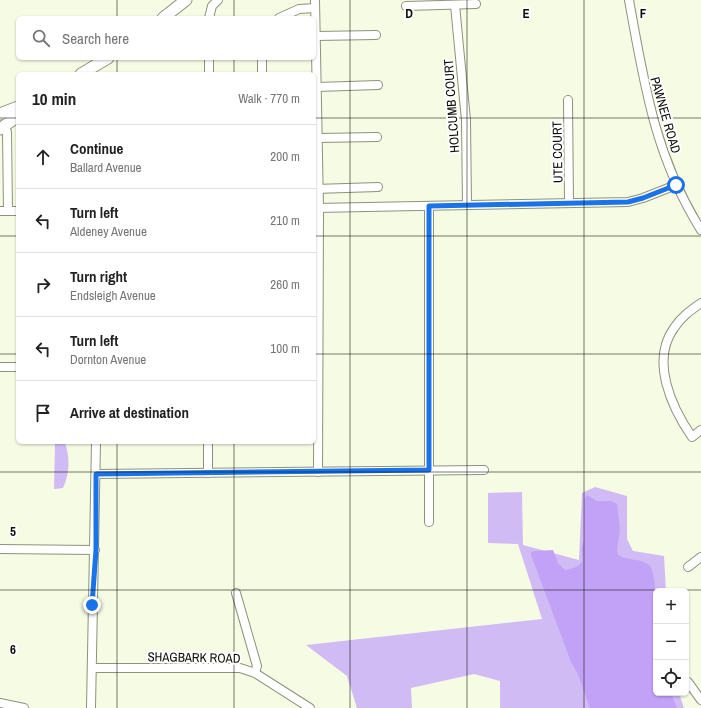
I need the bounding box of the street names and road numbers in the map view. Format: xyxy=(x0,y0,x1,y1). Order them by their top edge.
street label: HOLCUMB COURT xyxy=(440,58,463,153)
street label: PAWNEE ROAD xyxy=(646,75,685,156)
street label: UTE COURT xyxy=(548,120,567,183)
street label: SHAGBARK ROAD xyxy=(147,648,241,667)

